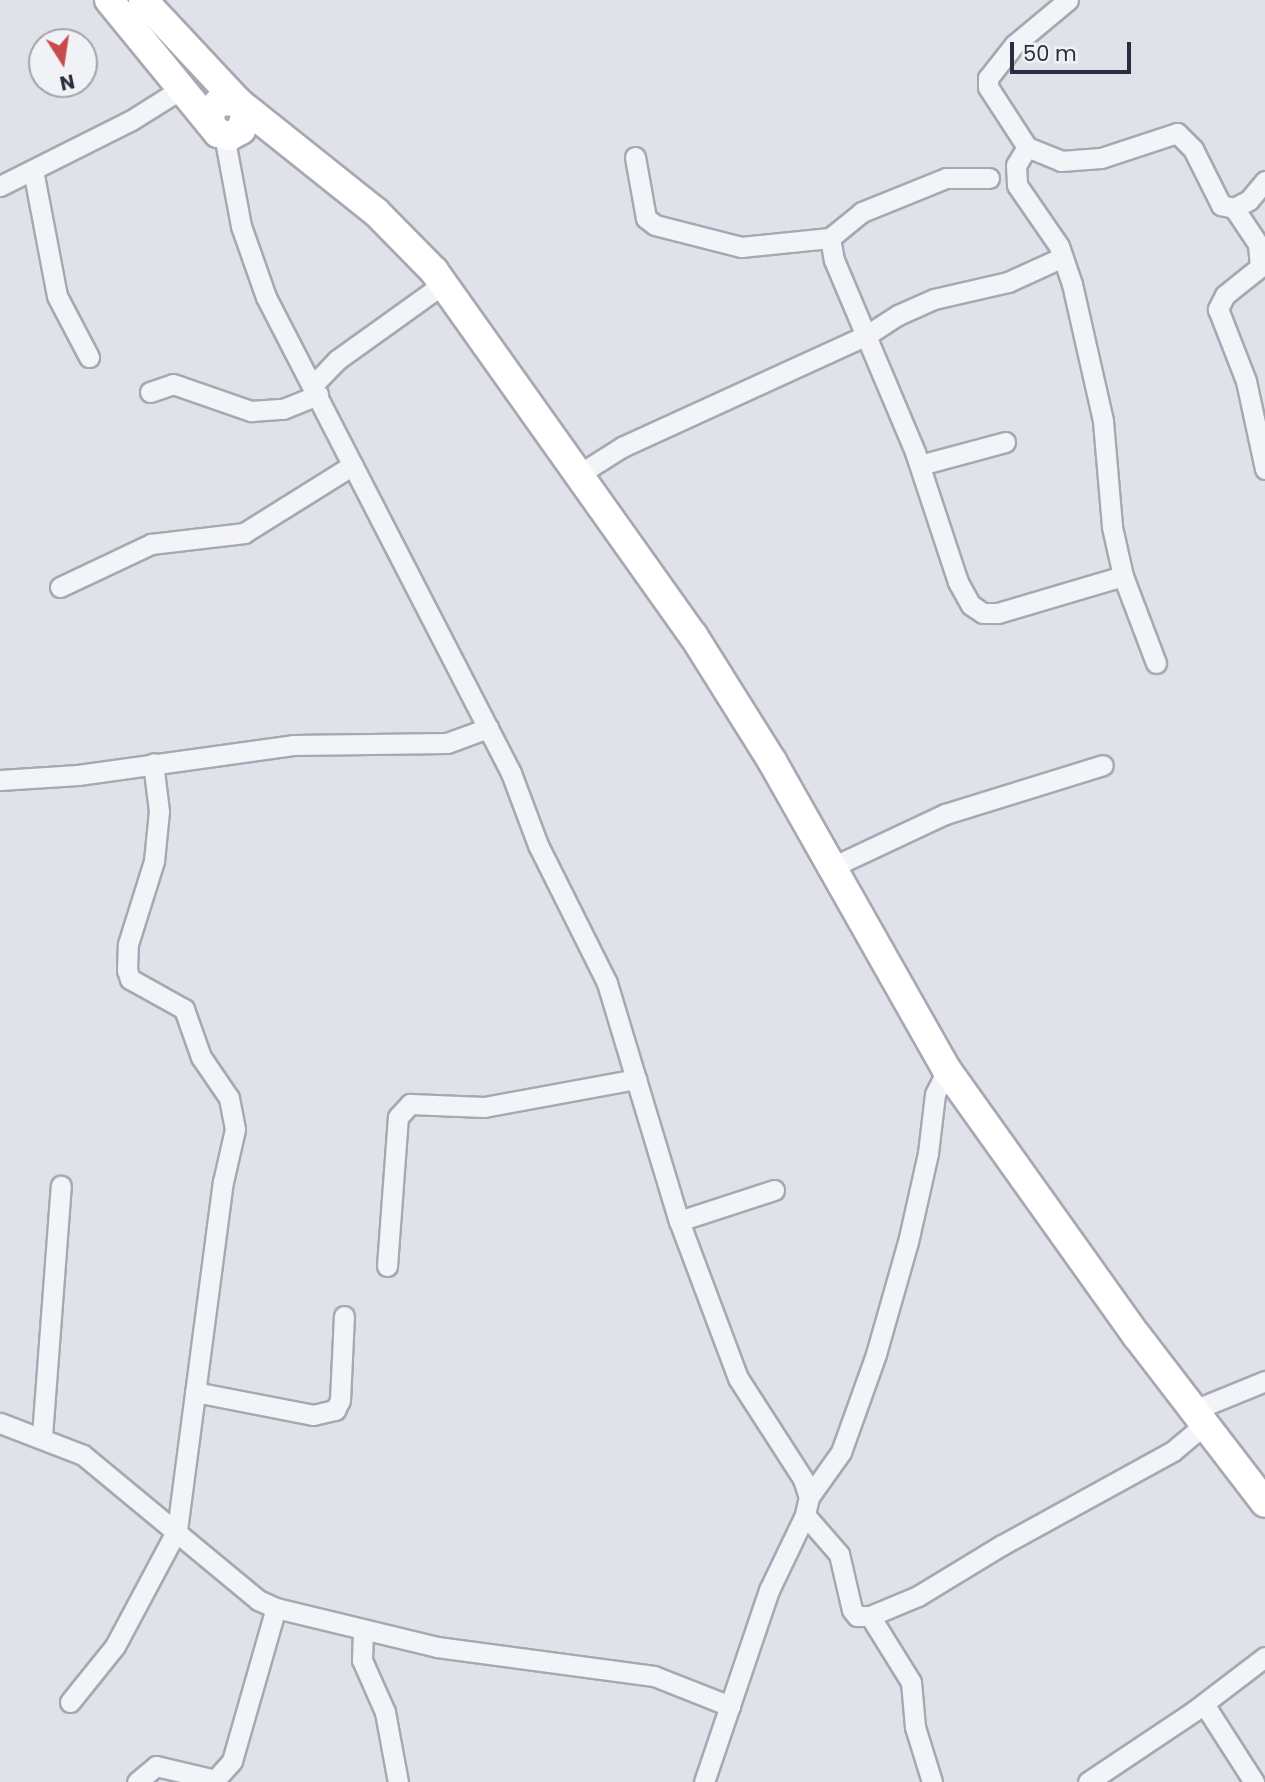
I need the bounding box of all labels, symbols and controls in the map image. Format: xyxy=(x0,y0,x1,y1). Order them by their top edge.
north arrow xyxy=(28,28,98,98)
scale bar xyxy=(1013,28,1134,72)
text: 50 m xyxy=(1023,39,1077,68)
text: N xyxy=(57,67,77,97)

